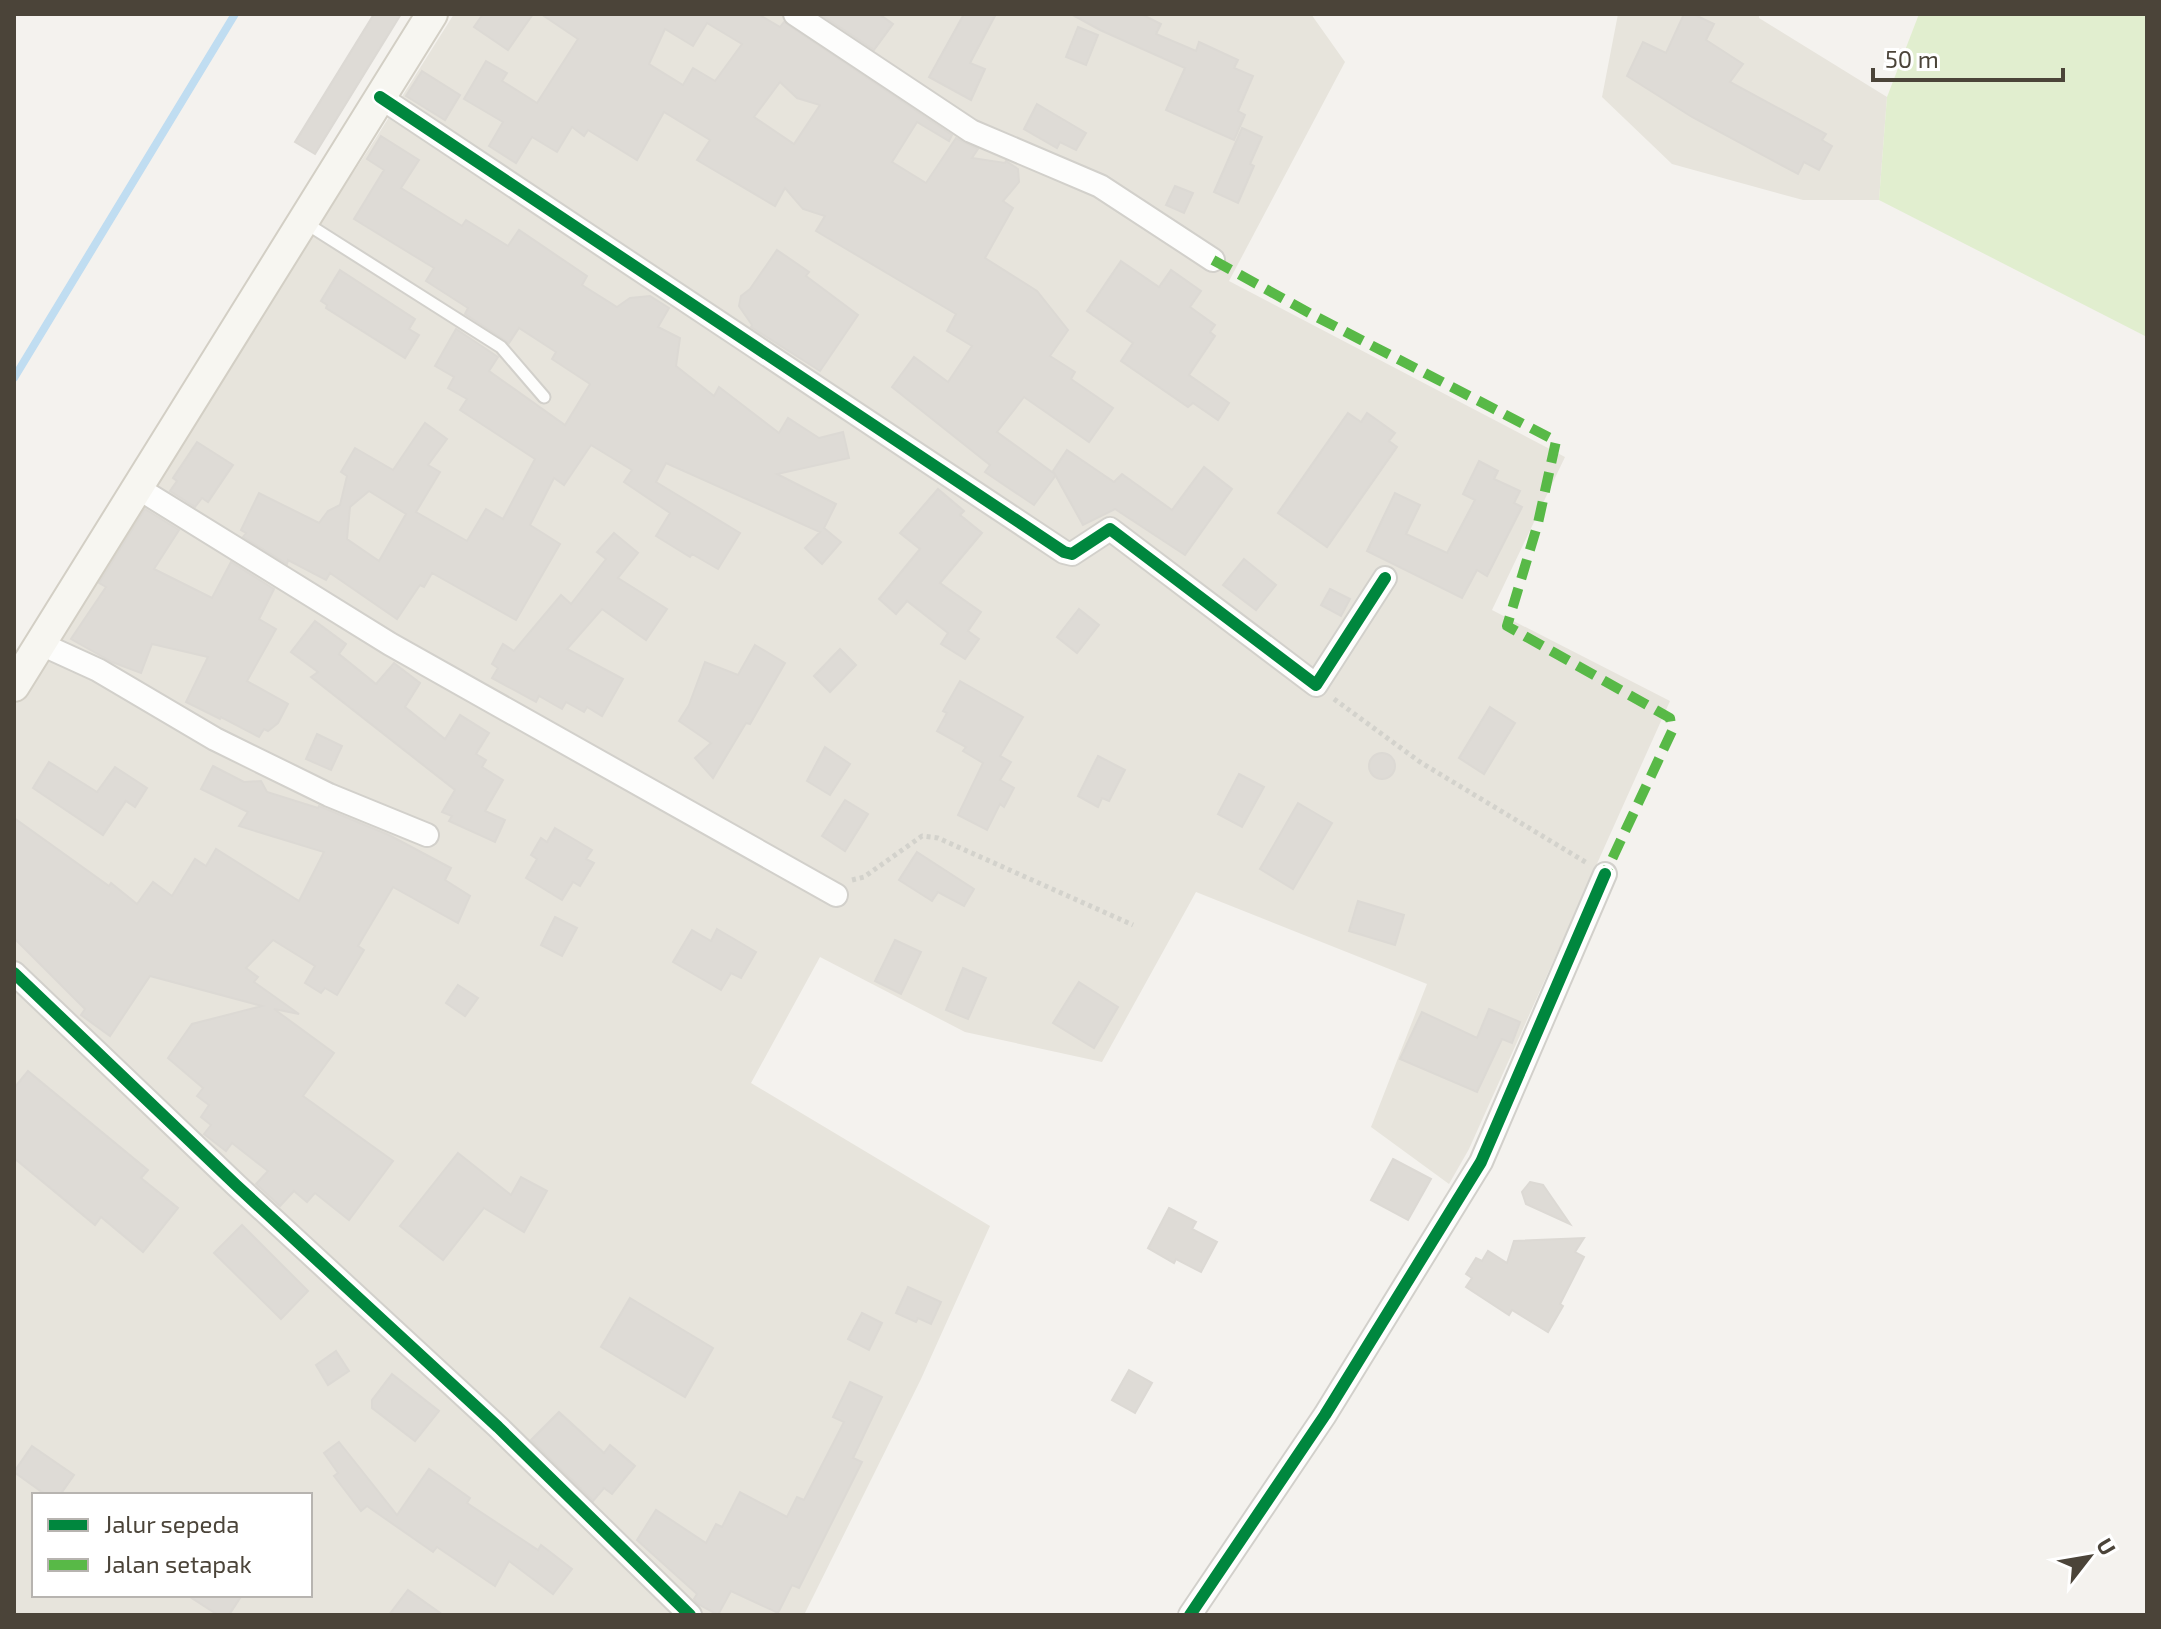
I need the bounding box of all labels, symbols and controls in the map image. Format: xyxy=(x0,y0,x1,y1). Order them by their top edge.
scale bar xyxy=(1873,32,2063,82)
text: 50 m xyxy=(1885,44,1939,73)
legend xyxy=(32,1493,312,1597)
text: Jalur sepeda xyxy=(104,1509,239,1538)
north arrow xyxy=(2049,1517,2129,1597)
text: U xyxy=(2092,1533,2122,1559)
text: Jalan setapak xyxy=(104,1549,252,1578)

